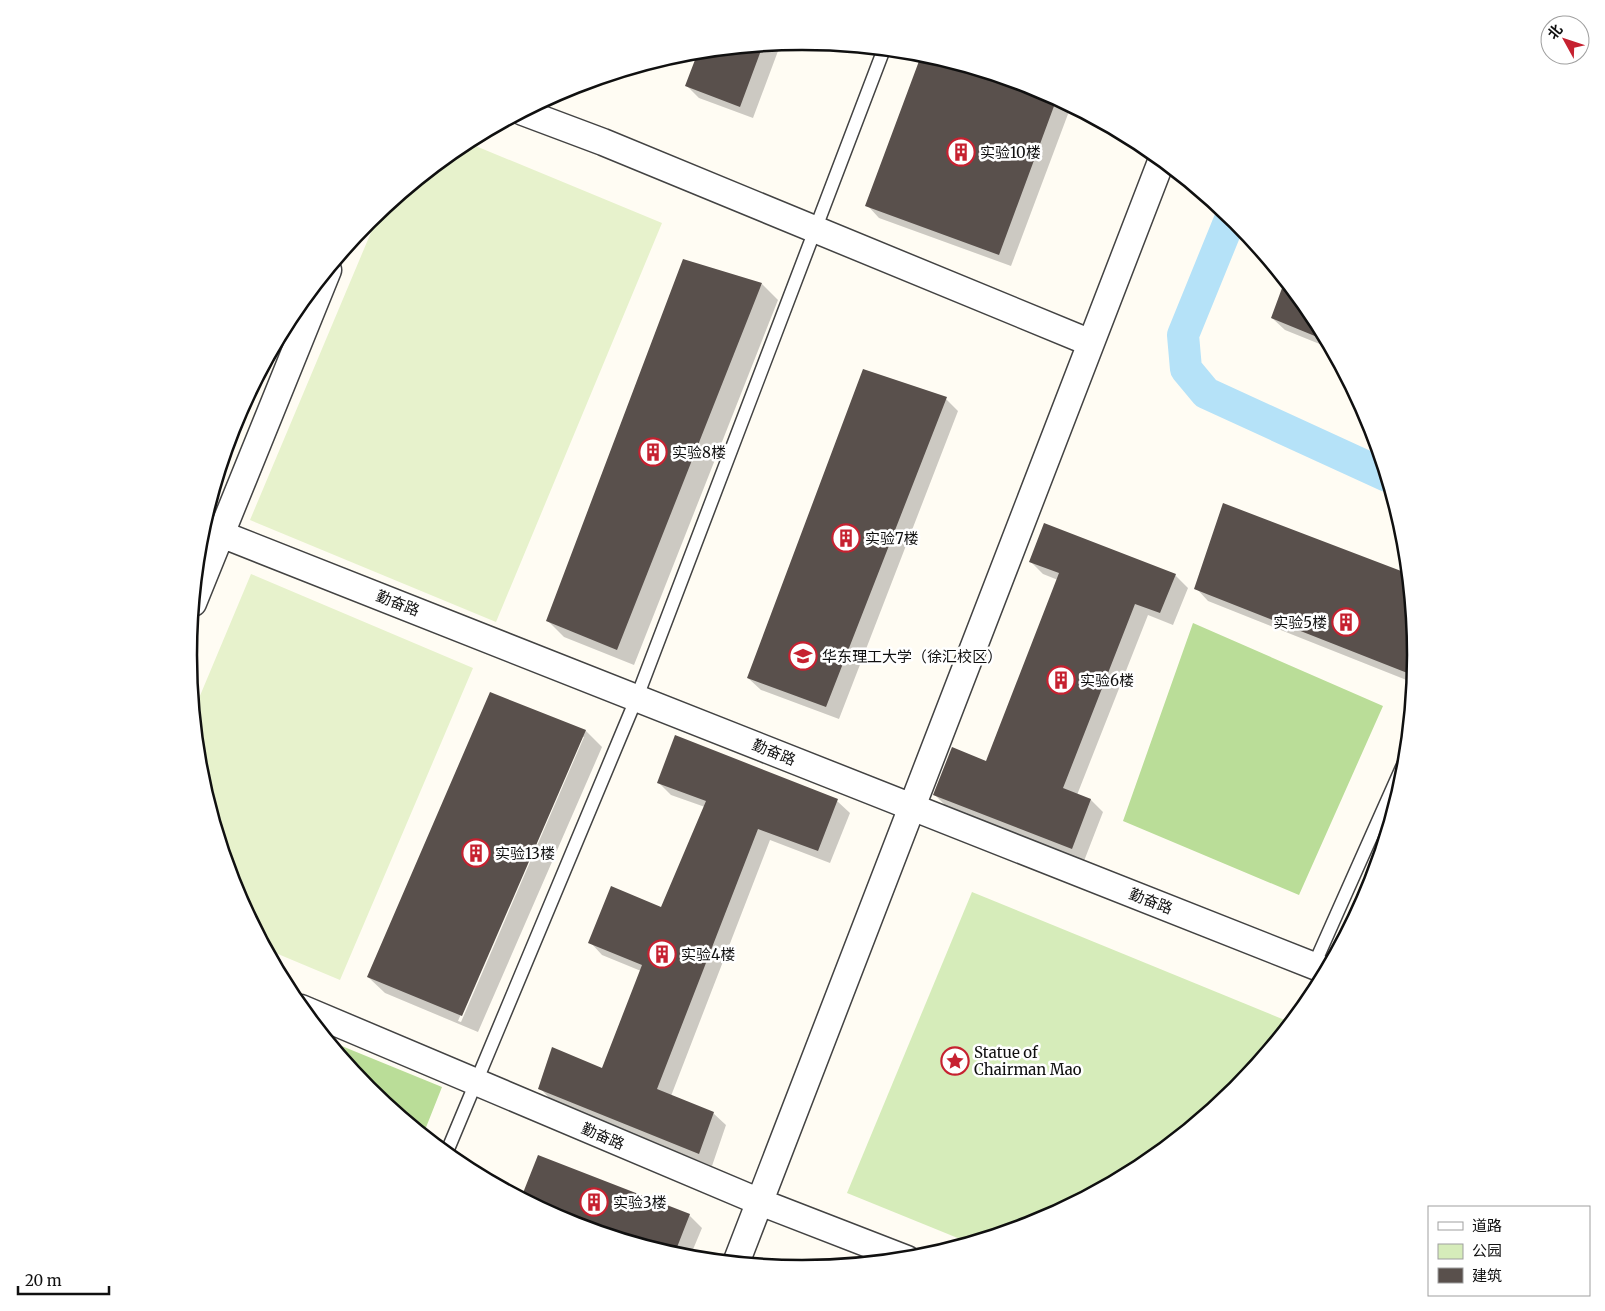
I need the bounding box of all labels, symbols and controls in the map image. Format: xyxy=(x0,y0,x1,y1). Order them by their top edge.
north arrow xyxy=(1540,15,1590,65)
text: 北 xyxy=(1544,20,1566,43)
building icon: 实验10楼 xyxy=(946,137,976,167)
place label: 实验10楼 xyxy=(980,143,1041,162)
building icon: 实验8楼 xyxy=(638,437,668,467)
place label: 实验8楼 xyxy=(672,443,726,462)
building icon: 实验7楼 xyxy=(831,523,861,553)
place label: 实验7楼 xyxy=(865,529,919,548)
street label: 勤奋路 xyxy=(374,586,422,620)
building icon: 实验5楼 xyxy=(1331,607,1361,637)
place label: 实验5楼 xyxy=(1273,613,1327,632)
school or university icon: 华东理工大学（徐汇校区） xyxy=(788,641,818,671)
place label: 华东理工大学（徐汇校区） xyxy=(822,647,1002,666)
building icon: 实验6楼 xyxy=(1046,665,1076,695)
place label: 实验6楼 xyxy=(1080,671,1134,690)
street label: 勤奋路 xyxy=(750,735,798,769)
building icon: 实验13楼 xyxy=(461,838,491,868)
place label: 实验13楼 xyxy=(495,844,555,863)
street label: 勤奋路 xyxy=(1127,884,1175,918)
building icon: 实验4楼 xyxy=(647,939,677,969)
place label: 实验4楼 xyxy=(681,945,735,964)
place label: Statue of Chairman Mao xyxy=(974,1043,1082,1079)
place icon: Statue of Chairman Mao xyxy=(940,1046,970,1076)
street label: 勤奋路 xyxy=(579,1118,627,1154)
building icon: 实验3楼 xyxy=(579,1187,609,1217)
place label: 实验3楼 xyxy=(613,1193,667,1212)
legend xyxy=(1428,1206,1590,1296)
text: 道路 xyxy=(1472,1216,1502,1235)
text: 公园 xyxy=(1472,1241,1502,1260)
scale bar xyxy=(18,1264,109,1296)
text: 建筑 xyxy=(1472,1266,1502,1285)
text: 20 m xyxy=(25,1271,62,1290)

